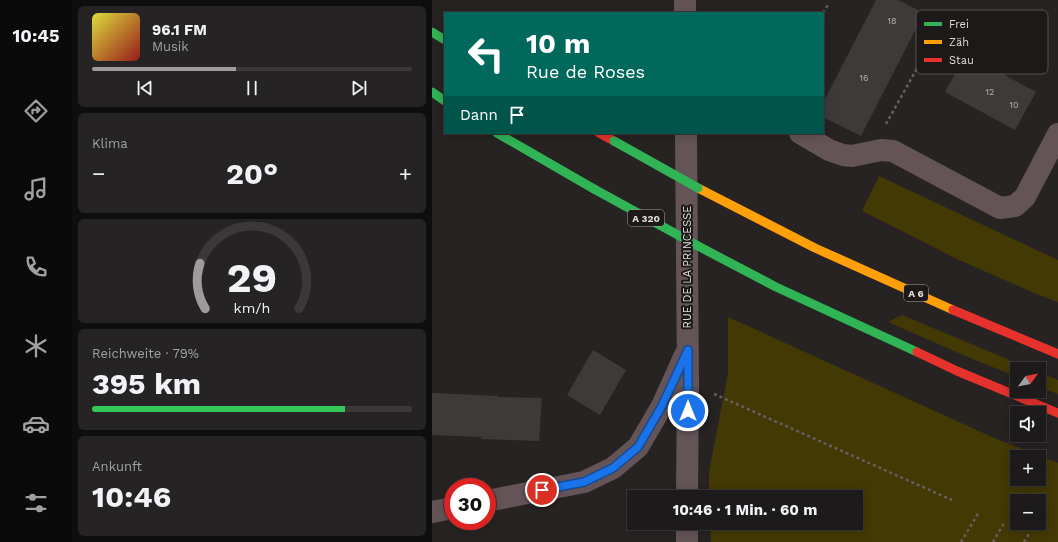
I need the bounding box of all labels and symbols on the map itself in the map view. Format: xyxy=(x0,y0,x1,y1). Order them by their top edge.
legend xyxy=(916,10,1048,74)
house number: 18 xyxy=(887,16,897,26)
text: Frei xyxy=(949,18,969,31)
text: Zäh xyxy=(949,36,969,49)
text: Stau xyxy=(949,54,974,67)
house number: 16 xyxy=(860,73,868,83)
house number: 12 xyxy=(986,87,994,97)
house number: 10 xyxy=(1009,100,1019,110)
street label: RUE DE LA PRINCESSE xyxy=(681,206,694,328)
road number: A 320 xyxy=(628,210,664,226)
road number: A 6 xyxy=(904,285,928,301)
north arrow xyxy=(1010,362,1046,398)
position arrow xyxy=(667,390,709,432)
pin xyxy=(525,473,559,507)
speed limit sign: 30 xyxy=(444,478,496,530)

